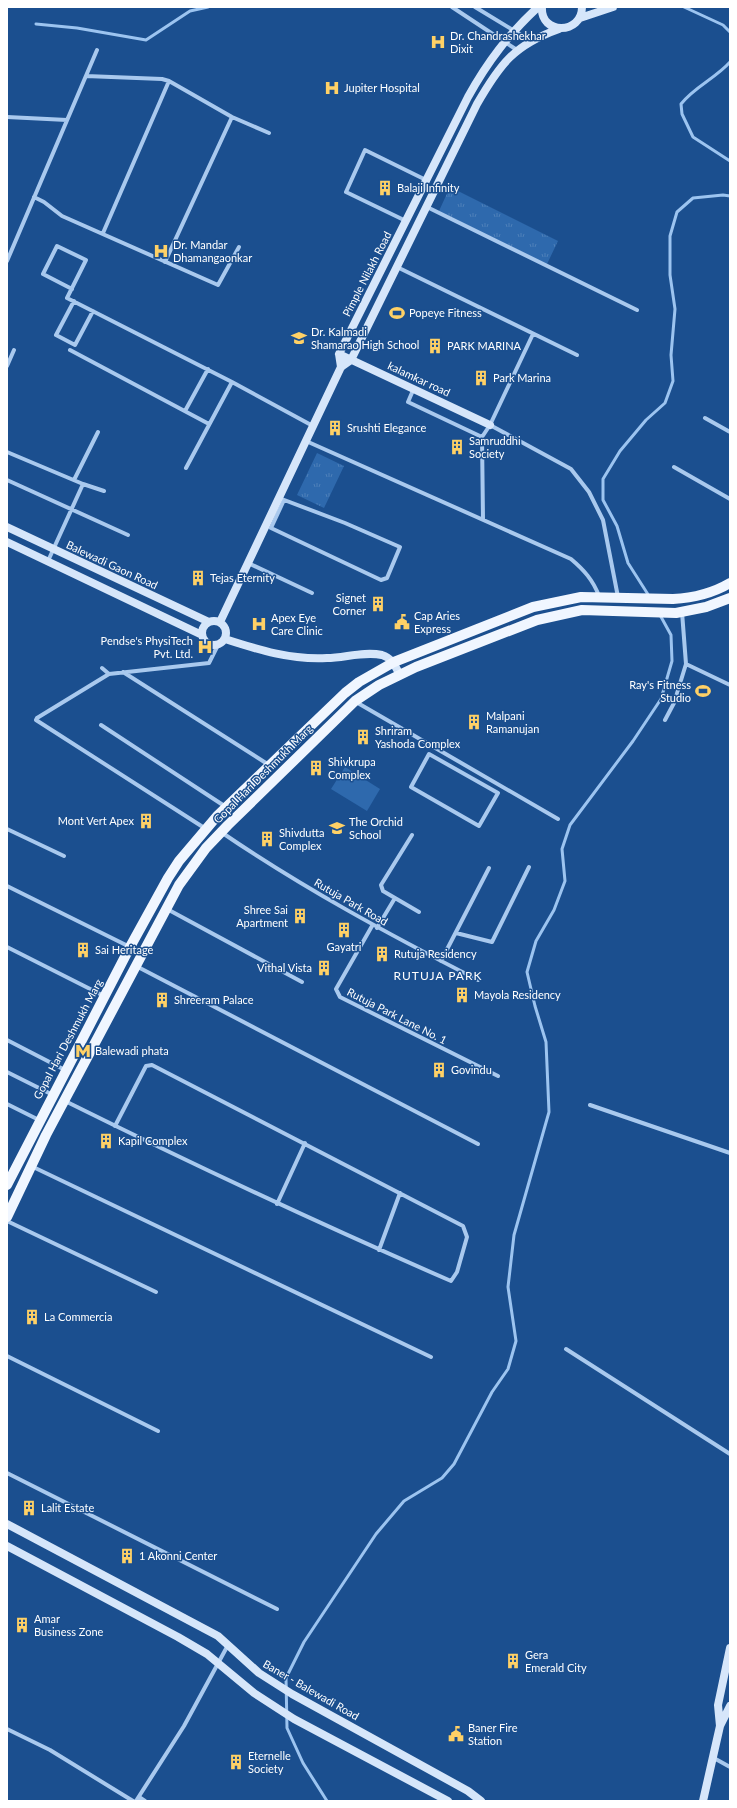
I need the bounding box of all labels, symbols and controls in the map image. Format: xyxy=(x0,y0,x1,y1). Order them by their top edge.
place label: Dr. Chandrashekhar Dixit xyxy=(450,29,546,55)
hospital icon: Dr. Chandrashekhar Dixit xyxy=(429,33,447,51)
hospital icon: Jupiter Hospital xyxy=(323,79,341,97)
place label: Jupiter Hospital xyxy=(344,81,420,94)
building icon: Balaji Infinity xyxy=(376,179,394,197)
place label: Balaji Infinity xyxy=(397,181,460,194)
street label: Pimple Nilakh Road xyxy=(340,229,394,318)
place label: Dr. Mandar Dhamangaonkar xyxy=(173,238,252,264)
hospital icon: Dr. Mandar Dhamangaonkar xyxy=(152,242,170,260)
sports icon: Popeye Fitness xyxy=(388,304,406,322)
place label: Popeye Fitness xyxy=(409,306,482,319)
place label: Dr. Kalmadi Shamarao High School xyxy=(311,325,419,351)
school or university icon: Dr. Kalmadi Shamarao High School xyxy=(290,329,308,347)
building icon: PARK MARINA xyxy=(426,337,444,355)
place label: PARK MARINA xyxy=(447,339,522,352)
street label: kalamkar road xyxy=(386,358,453,399)
building icon: Park Marina xyxy=(472,369,490,387)
place label: Park Marina xyxy=(493,371,551,384)
building icon: Srushti Elegance xyxy=(326,419,344,437)
place label: Srushti Elegance xyxy=(347,421,427,434)
place label: Samruddhi Society xyxy=(469,434,521,460)
building icon: Samruddhi Society xyxy=(448,438,466,456)
street label: Balewadi Gaon Road xyxy=(64,538,160,591)
building icon: Tejas Eternity xyxy=(189,569,207,587)
place label: Tejas Eternity xyxy=(210,571,275,584)
place label: Signet Corner xyxy=(333,591,366,617)
building icon: Signet Corner xyxy=(369,595,387,613)
place label: Cap Aries Express xyxy=(414,609,460,635)
place label: Apex Eye Care Clinic xyxy=(271,611,323,637)
public building icon: Cap Aries Express xyxy=(393,613,411,631)
hospital icon: Apex Eye Care Clinic xyxy=(250,615,268,633)
place label: Pendse's PhysiTech Pvt. Ltd. xyxy=(101,634,193,660)
hospital icon: Pendse's PhysiTech Pvt. Ltd. xyxy=(196,638,214,656)
place label: Ray's Fitness Studio xyxy=(629,678,691,704)
sports icon: Ray's Fitness Studio xyxy=(694,682,712,700)
place label: Malpani Ramanujan xyxy=(486,709,539,735)
building icon: Malpani Ramanujan xyxy=(465,713,483,731)
street label: Gopal Hari Deshmukh Marg xyxy=(211,721,315,826)
place label: Shriram Yashoda Complex xyxy=(375,724,461,750)
building icon: Shriram Yashoda Complex xyxy=(354,728,372,746)
place label: Shivkrupa Complex xyxy=(328,755,376,781)
building icon: Shivkrupa Complex xyxy=(307,759,325,777)
building icon: Mont Vert Apex xyxy=(137,812,155,830)
place label: Mont Vert Apex xyxy=(58,814,135,827)
place label: The Orchid School xyxy=(349,815,403,841)
school or university icon: The Orchid School xyxy=(328,819,346,837)
place label: Shivdutta Complex xyxy=(279,826,324,852)
building icon: Shivdutta Complex xyxy=(258,830,276,848)
street label: Rutuja Park Road xyxy=(312,875,390,928)
place label: Shree Sai Apartment xyxy=(236,903,288,929)
building icon: Shree Sai Apartment xyxy=(291,907,309,925)
building icon: Gayatri xyxy=(335,921,353,939)
place label: Gayatri xyxy=(327,940,362,953)
building icon: Sai Heritage xyxy=(74,941,92,959)
place label: Sai Heritage xyxy=(95,943,154,956)
building icon: Rutuja Residency xyxy=(373,945,391,963)
place label: Rutuja Residency xyxy=(394,947,477,960)
building icon: Vithal Vista xyxy=(315,959,333,977)
place label: Vithal Vista xyxy=(257,961,312,974)
district label: RUTUJA PARK xyxy=(394,968,482,983)
street label: Gopal Hari Deshmukh Marg xyxy=(30,976,105,1101)
street label: Rutuja Park Lane No. 1 xyxy=(345,985,449,1046)
building icon: Mayola Residency xyxy=(453,986,471,1004)
place label: Mayola Residency xyxy=(474,988,561,1001)
building icon: Shreeram Palace xyxy=(153,991,171,1009)
place label: Shreeram Palace xyxy=(174,993,254,1006)
metro station icon: Balewadi phata xyxy=(74,1042,92,1060)
place label: Balewadi phata xyxy=(95,1044,169,1057)
building icon: Govindu xyxy=(430,1061,448,1079)
place label: Govindu xyxy=(451,1063,492,1076)
building icon: Kapil Complex xyxy=(97,1132,115,1150)
place label: Kapil Complex xyxy=(118,1134,188,1147)
building icon: La Commercia xyxy=(23,1308,41,1326)
place label: La Commercia xyxy=(44,1310,112,1323)
building icon: Lalit Estate xyxy=(20,1499,38,1517)
place label: Lalit Estate xyxy=(41,1501,94,1514)
building icon: 1 Akonni Center xyxy=(118,1547,136,1565)
place label: 1 Akonni Center xyxy=(139,1549,217,1562)
place label: Amar Business Zone xyxy=(34,1612,104,1638)
building icon: Amar Business Zone xyxy=(13,1616,31,1634)
place label: Gera Emerald City xyxy=(525,1648,587,1674)
building icon: Gera Emerald City xyxy=(504,1652,522,1670)
street label: Baner - Balewadi Road xyxy=(261,1657,362,1722)
place label: Baner Fire Station xyxy=(468,1721,518,1747)
public building icon: Baner Fire Station xyxy=(447,1725,465,1743)
place label: Eternelle Society xyxy=(248,1749,291,1775)
building icon: Eternelle Society xyxy=(227,1753,245,1771)

